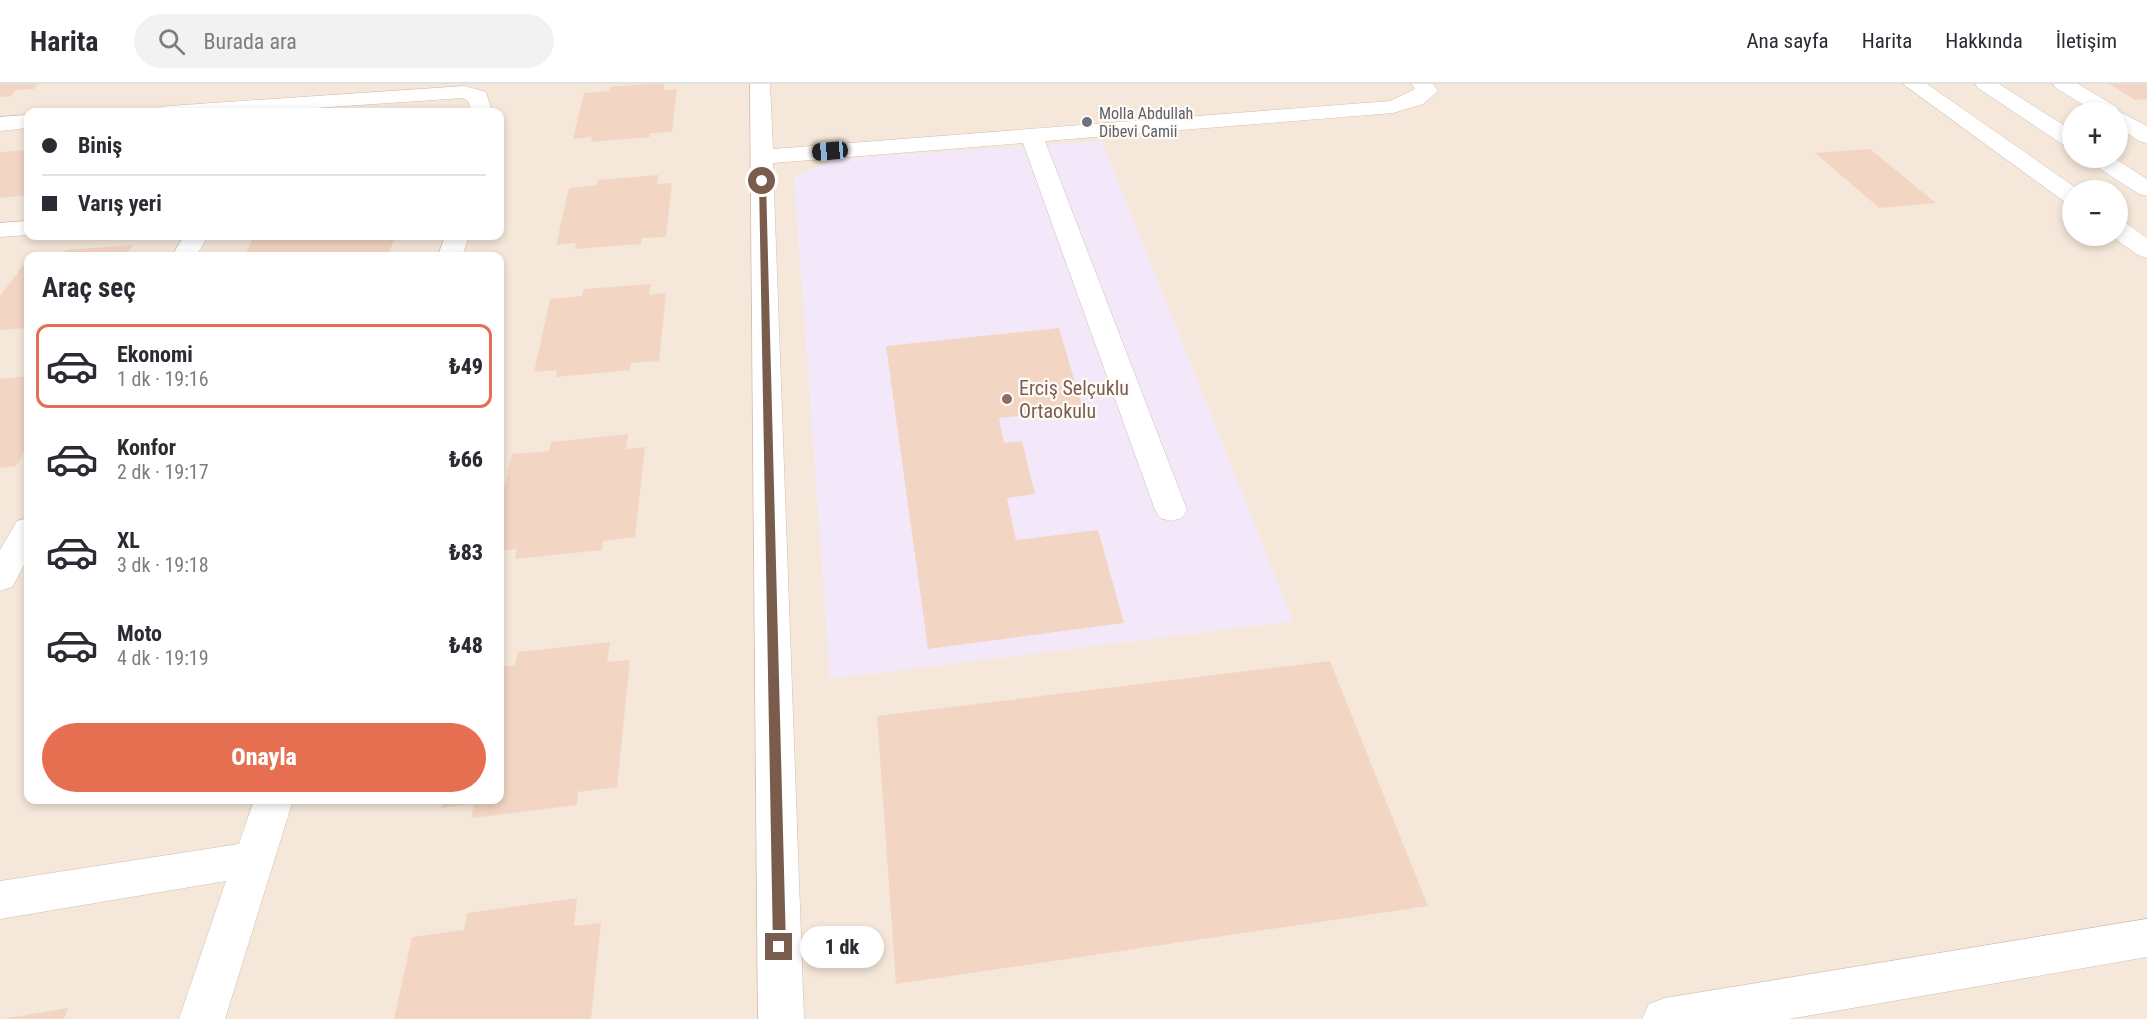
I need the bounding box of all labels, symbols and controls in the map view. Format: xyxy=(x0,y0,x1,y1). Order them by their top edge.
search box xyxy=(134,14,554,68)
text: Harita xyxy=(30,25,98,58)
icon: search xyxy=(155,25,188,58)
text: Burada ara xyxy=(203,29,297,54)
text: Ana sayfa xyxy=(1746,29,1829,53)
text: Harita xyxy=(1862,29,1912,53)
text: Hakkında xyxy=(1945,29,2023,53)
text: İletişim xyxy=(2056,29,2117,53)
map controls xyxy=(2062,102,2128,246)
button: + xyxy=(2062,102,2128,168)
place label: Molla Abdullah Dibevi Camii xyxy=(1099,104,1193,141)
marker: Molla Abdullah Dibevi Camii xyxy=(1080,115,1094,129)
text: Biniş xyxy=(78,133,122,158)
car xyxy=(811,140,849,162)
route start xyxy=(748,167,775,194)
button: − xyxy=(2062,180,2128,246)
text: Varış yeri xyxy=(78,191,162,216)
text: Araç seç xyxy=(42,272,136,304)
icon: car xyxy=(45,339,99,393)
text: Ekonomi xyxy=(117,342,193,367)
text: ₺49 xyxy=(449,354,483,379)
text: 1 dk · 19:16 xyxy=(117,367,209,391)
place label: Erciş Selçuklu Ortaokulu xyxy=(1019,376,1129,423)
marker: Erciş Selçuklu Ortaokulu xyxy=(1000,392,1014,406)
icon: car xyxy=(45,432,99,486)
text: Konfor xyxy=(117,435,176,460)
text: ₺66 xyxy=(449,447,483,472)
text: 2 dk · 19:17 xyxy=(117,460,209,484)
icon: car xyxy=(45,525,99,579)
text: XL xyxy=(117,528,140,553)
text: ₺83 xyxy=(449,540,483,565)
text: 3 dk · 19:18 xyxy=(117,553,209,577)
icon: car xyxy=(45,618,99,672)
text: Moto xyxy=(117,621,162,646)
text: ₺48 xyxy=(449,633,483,658)
text: 4 dk · 19:19 xyxy=(117,646,209,670)
button: Onayla xyxy=(42,723,486,792)
callout: 1 dk xyxy=(800,926,884,968)
route end xyxy=(765,933,792,960)
text: 1 dk xyxy=(825,935,859,959)

